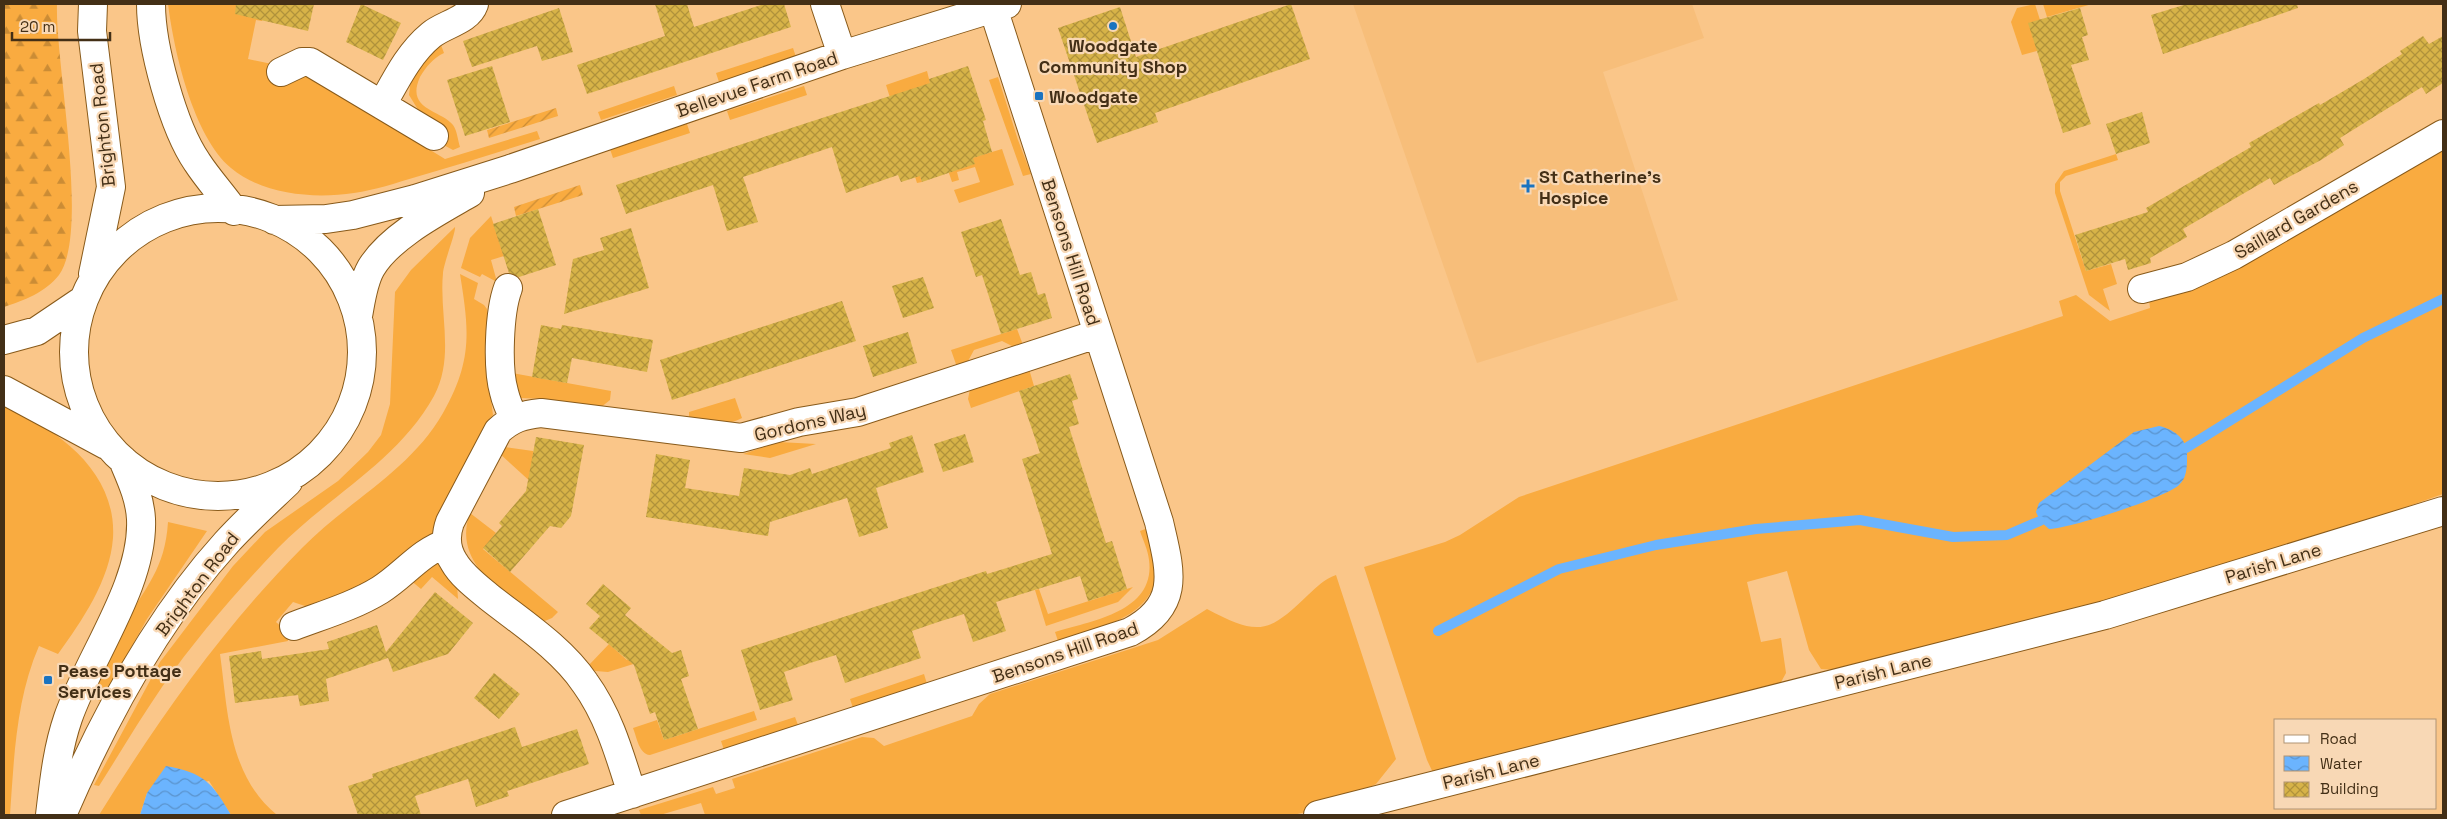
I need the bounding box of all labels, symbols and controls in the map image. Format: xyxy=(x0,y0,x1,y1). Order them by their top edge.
scale bar xyxy=(12,10,110,42)
text: 20 m xyxy=(20,17,55,36)
marker: Woodgate Community Shop xyxy=(1107,20,1119,32)
place label: Woodgate Community Shop xyxy=(1039,34,1187,78)
street label: Bellevue Farm Road xyxy=(674,46,840,122)
street label: Brighton Road xyxy=(84,62,120,188)
place label: Woodgate xyxy=(1049,85,1138,108)
marker: Woodgate xyxy=(1033,90,1045,102)
place label: St Catherine's Hospice xyxy=(1539,165,1661,209)
street label: Saillard Gardens xyxy=(2230,174,2362,264)
street label: Bensons Hill Road xyxy=(1036,176,1106,328)
marker: St Catherine's Hospice xyxy=(1521,179,1535,193)
street label: Gordons Way xyxy=(752,398,868,446)
street label: Brighton Road xyxy=(150,527,244,641)
street label: Parish Lane xyxy=(2222,538,2324,588)
street label: Bensons Hill Road xyxy=(989,616,1141,688)
street label: Parish Lane xyxy=(1832,648,1934,694)
place label: Pease Pottage Services xyxy=(58,659,182,703)
marker: Pease Pottage Services xyxy=(42,674,54,686)
legend xyxy=(2274,719,2437,809)
text: Road xyxy=(2320,729,2357,748)
street label: Parish Lane xyxy=(1440,748,1542,794)
text: Water xyxy=(2320,754,2363,773)
text: Building xyxy=(2320,779,2379,798)

